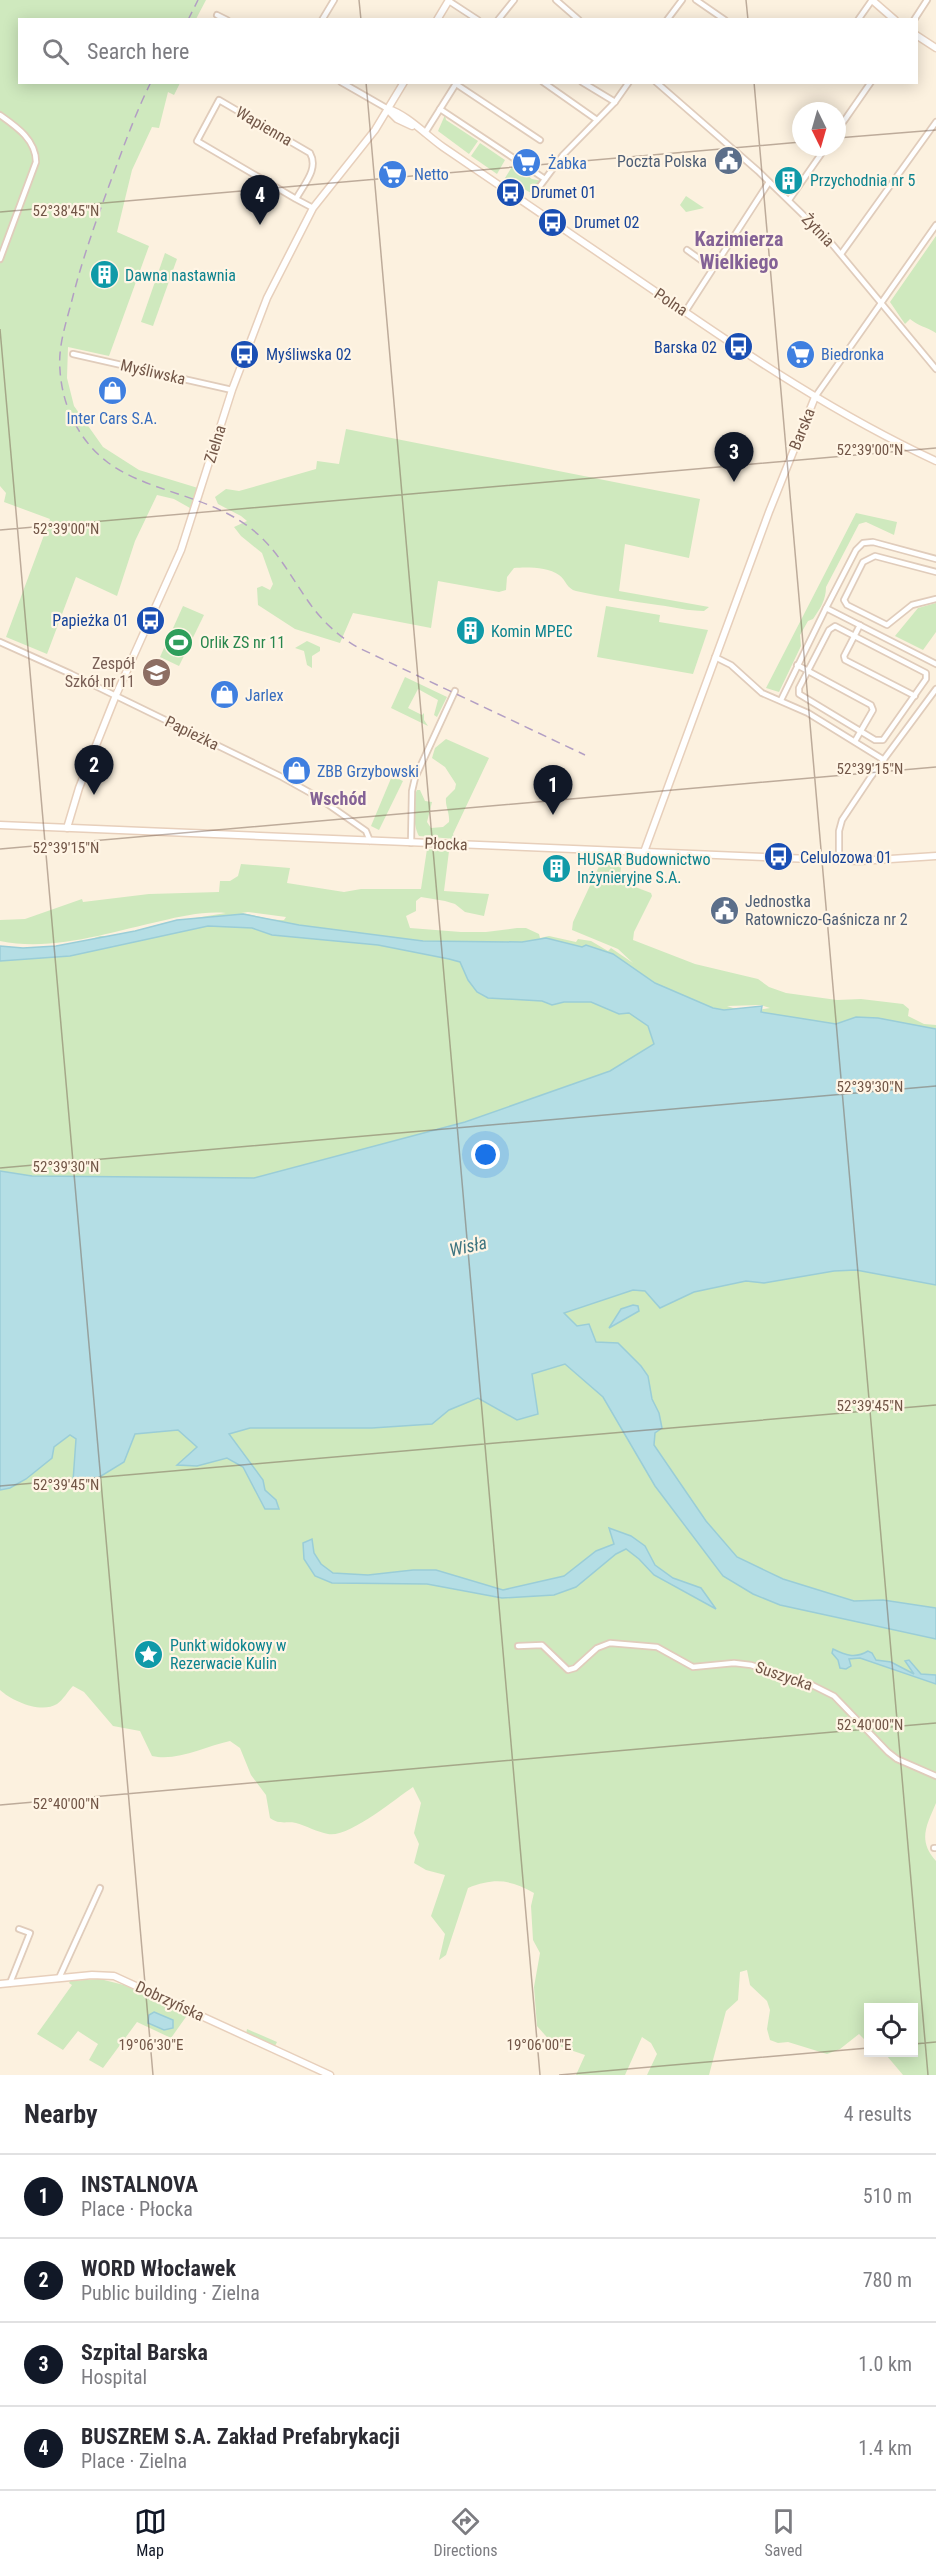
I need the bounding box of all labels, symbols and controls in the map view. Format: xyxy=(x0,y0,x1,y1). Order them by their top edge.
search box xyxy=(18,18,918,84)
icon: search xyxy=(39,35,72,68)
text: Search here xyxy=(87,39,189,64)
street label: Wapienna xyxy=(232,102,296,150)
north arrow xyxy=(792,102,846,156)
public building icon: Poczta Polska xyxy=(712,145,744,177)
supermarket icon: Żabka xyxy=(511,147,543,179)
place label: Poczta Polska xyxy=(617,152,707,171)
place label: Żabka xyxy=(548,154,587,173)
supermarket icon: Netto xyxy=(377,158,409,190)
building icon: Przychodnia nr 5 xyxy=(773,164,805,196)
place label: Netto xyxy=(414,165,449,184)
place label: Przychodnia nr 5 xyxy=(810,171,915,190)
pin: 4 xyxy=(240,176,280,225)
bus stop icon: Drumet 01 xyxy=(494,176,526,208)
place label: Drumet 01 xyxy=(531,183,597,202)
text: 52°38'45"N xyxy=(33,202,99,220)
bus stop icon: Drumet 02 xyxy=(537,206,569,238)
street label: Żytnia xyxy=(798,210,838,250)
place label: Drumet 02 xyxy=(574,213,640,232)
district label: Kazimierza Wielkiego xyxy=(694,227,784,274)
building icon: Dawna nastawnia xyxy=(88,259,120,291)
place label: Dawna nastawnia xyxy=(125,266,236,285)
street label: Polna xyxy=(651,284,691,320)
bus stop icon: Barska 02 xyxy=(722,331,754,363)
bus stop icon: Myśliwska 02 xyxy=(229,338,261,370)
place label: Barska 02 xyxy=(654,338,717,357)
supermarket icon: Biedronka xyxy=(784,338,816,370)
place label: Myśliwska 02 xyxy=(266,345,352,364)
place label: Biedronka xyxy=(821,345,884,364)
street label: Myśliwska xyxy=(119,355,187,389)
shop icon: Inter Cars S.A. xyxy=(96,374,128,406)
street label: Barska xyxy=(785,405,819,453)
place label: Inter Cars S.A. xyxy=(66,409,158,428)
street label: Zielna xyxy=(200,423,230,465)
pin: 3 xyxy=(714,432,754,482)
text: 52°39'00"N xyxy=(837,441,903,459)
text: 52°39'00"N xyxy=(33,520,99,538)
bus stop icon: Papieżka 01 xyxy=(134,604,166,636)
place label: Papieżka 01 xyxy=(52,611,129,630)
building icon: Komin MPEC xyxy=(454,615,486,647)
place label: Komin MPEC xyxy=(491,622,573,641)
sports icon: Orlik ZS nr 11 xyxy=(163,626,195,658)
place label: Orlik ZS nr 11 xyxy=(200,633,285,652)
place label: Zespół Szkół nr 11 xyxy=(65,654,135,691)
school or university icon: Zespół Szkół nr 11 xyxy=(140,656,172,688)
shop icon: Jarlex xyxy=(208,679,240,711)
place label: Jarlex xyxy=(245,686,283,705)
street label: Papieżka xyxy=(162,712,222,754)
pin: 2 xyxy=(74,746,113,795)
shop icon: ZBB Grzybowski xyxy=(280,755,312,787)
text: 52°39'15"N xyxy=(837,760,903,778)
place label: ZBB Grzybowski xyxy=(317,762,419,781)
pin: 1 xyxy=(534,766,572,815)
district label: Wschód xyxy=(310,788,366,809)
street label: Płocka xyxy=(424,834,468,854)
text: 52°39'15"N xyxy=(33,839,99,857)
bus stop icon: Celulozowa 01 xyxy=(763,841,795,873)
place label: Celulozowa 01 xyxy=(800,848,892,867)
place label: HUSAR Budownictwo Inżynieryjne S.A. xyxy=(577,850,710,887)
building icon: HUSAR Budownictwo Inżynieryjne S.A. xyxy=(540,852,572,884)
place label: Jednostka Ratowniczo-Gaśnicza nr 2 xyxy=(745,892,908,929)
public building icon: Jednostka Ratowniczo-Gaśnicza nr 2 xyxy=(708,894,740,926)
text: 52°39'30"N xyxy=(837,1078,903,1096)
your location xyxy=(471,1140,500,1169)
text: 52°39'30"N xyxy=(33,1158,99,1176)
water label: Wisła xyxy=(447,1231,489,1261)
text: 52°39'45"N xyxy=(837,1397,903,1415)
text: 52°39'45"N xyxy=(33,1476,99,1494)
place label: Punkt widokowy w Rezerwacie Kulin xyxy=(170,1636,286,1673)
place icon: Punkt widokowy w Rezerwacie Kulin xyxy=(133,1638,165,1670)
street label: Suszycka xyxy=(753,1657,815,1695)
text: 52°40'00"N xyxy=(837,1716,903,1734)
text: 52°40'00"N xyxy=(33,1795,99,1813)
street label: Dobrzyńska xyxy=(133,1977,207,2025)
map controls xyxy=(864,2003,918,2057)
button: locate xyxy=(864,2003,918,2057)
text: 19°06'30"E xyxy=(119,2036,183,2054)
text: 19°06'00"E xyxy=(507,2036,571,2054)
text: Nearby xyxy=(24,2099,98,2129)
text: 4 results xyxy=(844,2102,912,2126)
text: INSTALNOVA xyxy=(81,2172,198,2197)
text: 1 xyxy=(38,2184,49,2208)
text: 510 m xyxy=(863,2184,912,2208)
text: Place · Płocka xyxy=(81,2197,193,2221)
text: WORD Włocławek xyxy=(81,2256,236,2281)
text: 2 xyxy=(38,2268,49,2292)
text: 780 m xyxy=(863,2268,912,2292)
text: Public building · Zielna xyxy=(81,2281,260,2305)
text: Szpital Barska xyxy=(81,2340,208,2365)
text: 3 xyxy=(38,2352,49,2376)
text: 1.0 km xyxy=(858,2352,912,2376)
text: Hospital xyxy=(81,2365,147,2389)
text: BUSZREM S.A. Zakład Prefabrykacji xyxy=(81,2424,400,2449)
text: 4 xyxy=(38,2436,49,2460)
text: 1.4 km xyxy=(858,2436,912,2460)
text: Place · Zielna xyxy=(81,2449,187,2473)
tab: Map xyxy=(134,2505,167,2560)
tab: Directions xyxy=(434,2505,497,2560)
tab: Saved xyxy=(764,2505,802,2560)

